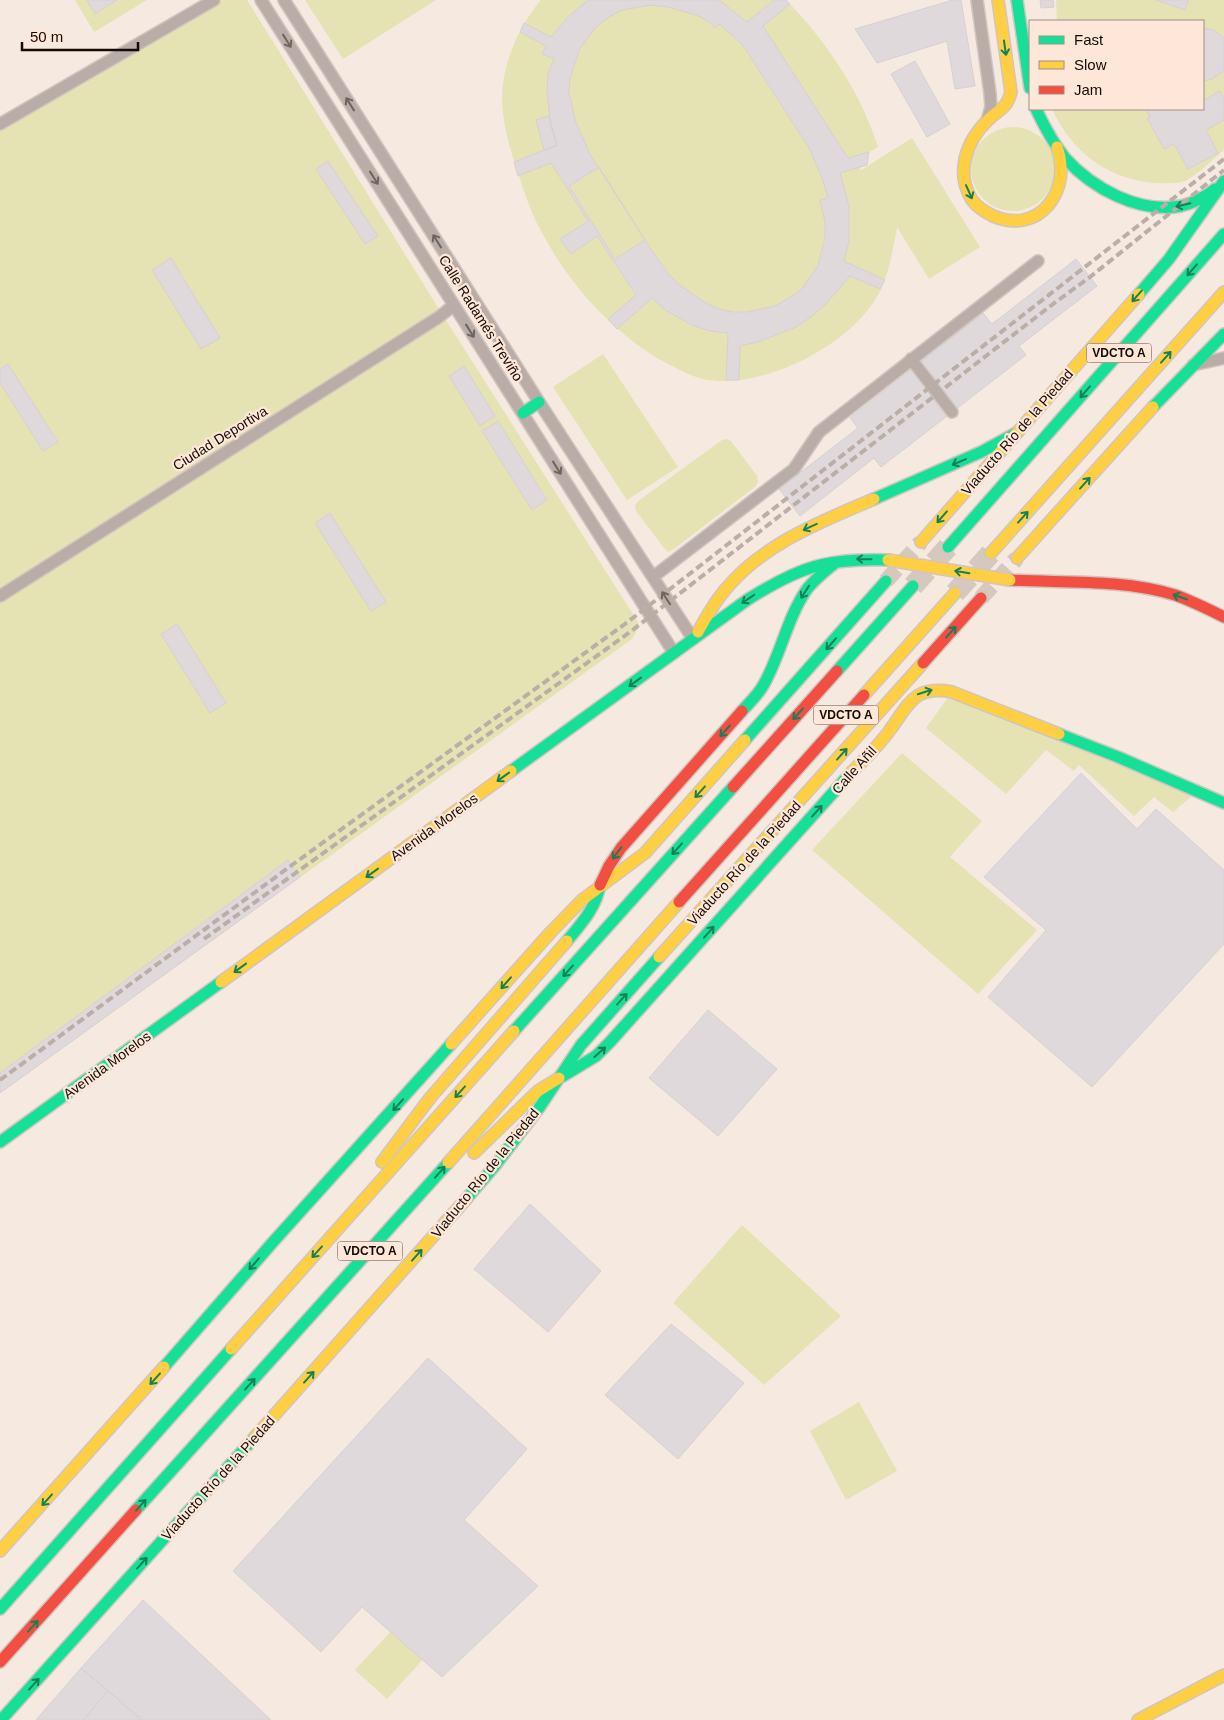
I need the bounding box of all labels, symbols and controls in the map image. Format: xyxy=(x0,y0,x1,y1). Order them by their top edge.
scale bar xyxy=(22,20,139,52)
legend xyxy=(1029,20,1204,110)
text: 50 m xyxy=(30,28,63,45)
text: Fast xyxy=(1074,31,1104,48)
one-way arrow xyxy=(282,34,292,48)
one-way arrow xyxy=(1000,40,1010,56)
text: Slow xyxy=(1074,56,1107,73)
text: Jam xyxy=(1074,81,1102,98)
one-way arrow xyxy=(344,97,354,111)
one-way arrow xyxy=(369,171,379,185)
one-way arrow xyxy=(965,184,975,199)
one-way arrow xyxy=(1175,201,1191,210)
one-way arrow xyxy=(431,234,441,248)
street label: Calle Radamés Treviño xyxy=(436,252,526,384)
one-way arrow xyxy=(1186,264,1198,277)
one-way arrow xyxy=(1131,289,1143,302)
one-way arrow xyxy=(466,323,476,337)
road number: VDCTO A xyxy=(1086,343,1152,362)
one-way arrow xyxy=(1160,351,1172,364)
street label: Viaducto Río de la Piedad xyxy=(958,366,1076,498)
one-way arrow xyxy=(1079,386,1090,399)
street label: Ciudad Deportiva xyxy=(170,402,270,473)
one-way arrow xyxy=(952,457,967,467)
one-way arrow xyxy=(553,460,563,474)
one-way arrow xyxy=(1079,476,1090,489)
one-way arrow xyxy=(936,511,948,524)
one-way arrow xyxy=(1017,511,1029,524)
one-way arrow xyxy=(803,523,818,532)
one-way arrow xyxy=(856,554,872,564)
one-way arrow xyxy=(954,567,970,577)
one-way arrow xyxy=(800,585,810,599)
one-way arrow xyxy=(661,592,671,606)
one-way arrow xyxy=(1172,592,1188,601)
one-way arrow xyxy=(741,594,755,604)
one-way arrow xyxy=(945,626,956,639)
one-way arrow xyxy=(825,637,837,650)
one-way arrow xyxy=(628,677,642,687)
one-way arrow xyxy=(917,687,933,697)
road number: VDCTO A xyxy=(814,706,878,724)
one-way arrow xyxy=(793,707,804,720)
one-way arrow xyxy=(719,725,731,738)
street label: Calle Añil xyxy=(829,743,879,797)
one-way arrow xyxy=(836,747,848,760)
one-way arrow xyxy=(496,772,510,782)
one-way arrow xyxy=(694,785,706,798)
street label: Avenida Morelos xyxy=(387,790,481,864)
street label: Viaducto Río de la Piedad xyxy=(684,798,804,928)
one-way arrow xyxy=(811,804,823,817)
one-way arrow xyxy=(671,843,682,856)
one-way arrow xyxy=(612,846,623,859)
one-way arrow xyxy=(365,867,379,878)
one-way arrow xyxy=(703,925,714,938)
one-way arrow xyxy=(233,963,247,973)
one-way arrow xyxy=(562,964,574,977)
one-way arrow xyxy=(500,977,512,990)
one-way arrow xyxy=(616,993,628,1006)
street label: Avenida Morelos xyxy=(60,1028,154,1102)
one-way arrow xyxy=(593,1046,606,1058)
one-way arrow xyxy=(454,1085,466,1098)
one-way arrow xyxy=(392,1098,404,1111)
street label: Viaducto Río de la Piedad xyxy=(428,1105,542,1241)
one-way arrow xyxy=(434,1166,446,1179)
road number: VDCTO A xyxy=(338,1242,402,1260)
one-way arrow xyxy=(311,1246,323,1259)
one-way arrow xyxy=(411,1249,422,1262)
one-way arrow xyxy=(248,1257,259,1270)
one-way arrow xyxy=(303,1370,315,1383)
one-way arrow xyxy=(149,1372,161,1385)
one-way arrow xyxy=(244,1378,256,1391)
street label: Viaducto Río de la Piedad xyxy=(158,1413,278,1543)
one-way arrow xyxy=(41,1493,52,1506)
one-way arrow xyxy=(135,1499,147,1512)
one-way arrow xyxy=(136,1556,148,1569)
one-way arrow xyxy=(27,1620,38,1633)
one-way arrow xyxy=(28,1677,39,1690)

